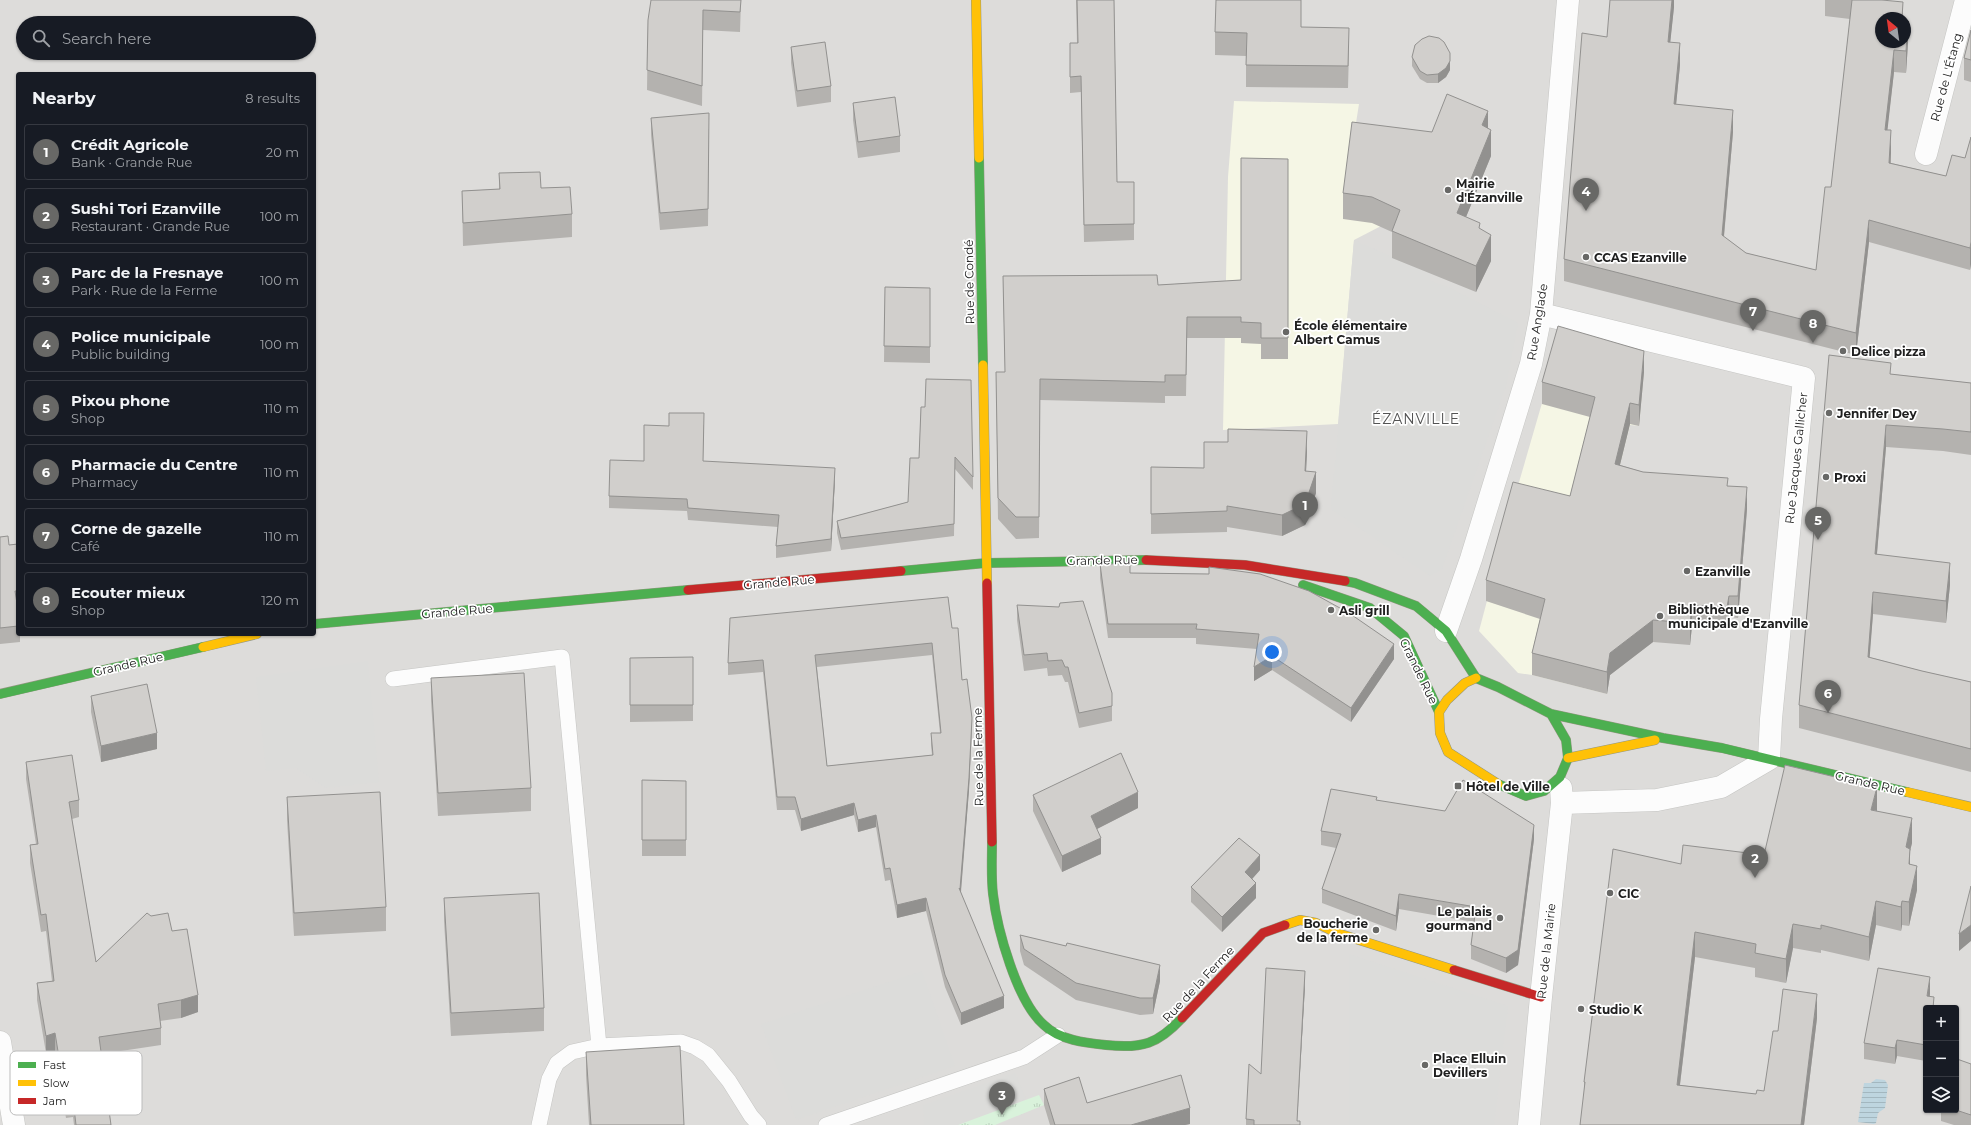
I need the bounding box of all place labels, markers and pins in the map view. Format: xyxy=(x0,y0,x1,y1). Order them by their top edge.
place label: Mairie d'Ézanville xyxy=(1456,176,1523,205)
pin: 4 xyxy=(1573,178,1599,211)
marker: Mairie d'Ézanville xyxy=(1443,185,1453,195)
place label: CCAS Ezanville xyxy=(1594,250,1687,265)
marker: CCAS Ezanville xyxy=(1581,252,1591,262)
pin: 7 xyxy=(1740,298,1766,331)
pin: 8 xyxy=(1800,310,1826,343)
place label: École élémentaire Albert Camus xyxy=(1293,318,1408,347)
marker: École élémentaire Albert Camus xyxy=(1281,327,1291,337)
place label: Delice pizza xyxy=(1851,344,1926,359)
marker: Delice pizza xyxy=(1838,346,1848,356)
place label: Jennifer Dey xyxy=(1836,406,1917,421)
marker: Jennifer Dey xyxy=(1824,408,1834,418)
place label: Proxi xyxy=(1834,470,1866,485)
marker: Proxi xyxy=(1821,472,1831,482)
pin: 1 xyxy=(1292,492,1318,525)
pin: 5 xyxy=(1805,507,1831,540)
place label: Ezanville xyxy=(1695,564,1751,579)
marker: Ezanville xyxy=(1682,566,1692,576)
place label: Bibliothèque municipale d'Ezanville xyxy=(1668,602,1809,631)
place label: Asli grill xyxy=(1338,603,1390,618)
marker: Asli grill xyxy=(1326,605,1336,615)
marker: Bibliothèque municipale d'Ezanville xyxy=(1655,611,1665,621)
pin: 6 xyxy=(1815,680,1841,713)
place label: Hôtel de Ville xyxy=(1466,779,1550,794)
marker: Hôtel de Ville xyxy=(1453,781,1463,791)
pin: 2 xyxy=(1742,845,1768,878)
place label: CIC xyxy=(1618,886,1640,901)
marker: CIC xyxy=(1605,888,1615,898)
place label: Le palais gourmand xyxy=(1426,904,1493,933)
marker: Le palais gourmand xyxy=(1495,913,1505,923)
place label: Boucherie de la ferme xyxy=(1297,916,1368,945)
marker: Boucherie de la ferme xyxy=(1371,925,1381,935)
place label: Studio K xyxy=(1589,1002,1643,1017)
marker: Studio K xyxy=(1576,1004,1586,1014)
place label: Place Elluin Devillers xyxy=(1433,1051,1506,1080)
marker: Place Elluin Devillers xyxy=(1420,1060,1430,1070)
pin: 3 xyxy=(989,1082,1015,1115)

